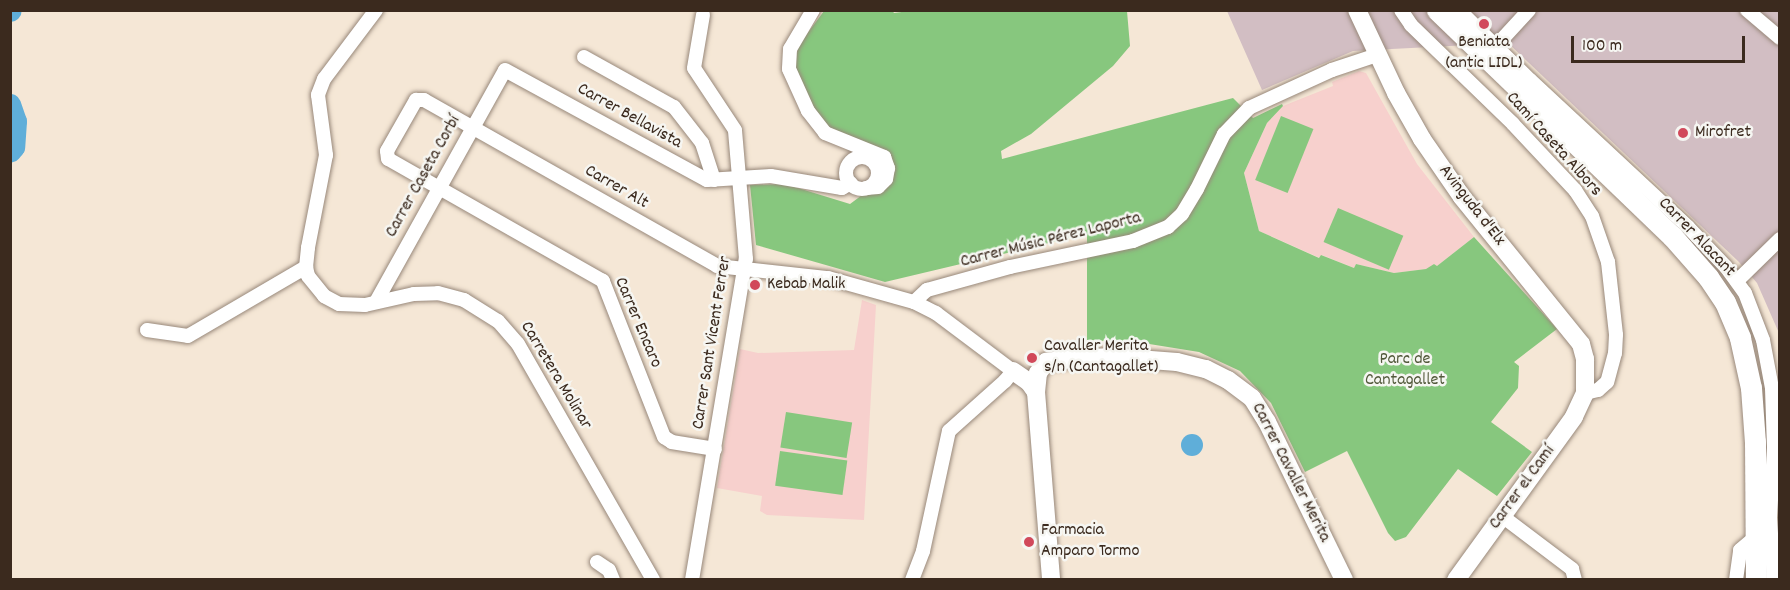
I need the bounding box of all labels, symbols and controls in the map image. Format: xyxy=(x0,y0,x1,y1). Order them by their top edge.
marker: Beniata (antic LIDL) xyxy=(1477,17,1491,31)
scale bar xyxy=(1574,24,1748,62)
place label: Beniata (antic LIDL) xyxy=(1446,33,1522,76)
text: 100 m xyxy=(1582,34,1622,59)
street label: Carrer Bellavista xyxy=(573,79,685,155)
street label: Camí Caseta Albors xyxy=(1500,88,1606,202)
street label: Carrer Caseta Corbí xyxy=(382,112,466,242)
place label: Mirofret xyxy=(1695,122,1751,144)
marker: Mirofret xyxy=(1676,126,1690,140)
street label: Carrer Alt xyxy=(580,161,652,215)
street label: Avinguda d'Elx xyxy=(1433,161,1509,251)
street label: Carrer Alacant xyxy=(1653,194,1739,282)
street label: Carrer Músic Pérez Laporta xyxy=(958,208,1144,274)
street label: Carrer Sant Vicent Ferrer xyxy=(689,255,737,431)
street label: Carrer Encaro xyxy=(608,274,666,372)
place label: Kebab Malik xyxy=(767,274,845,296)
marker: Kebab Malik xyxy=(748,278,762,292)
street label: Carretera Molinar xyxy=(514,318,596,434)
place label: Cavaller Merita s/n (Cantagallet) xyxy=(1044,337,1158,380)
park label: Parc de Cantagallet xyxy=(1365,350,1445,392)
marker: Cavaller Merita s/n (Cantagallet) xyxy=(1025,351,1039,365)
street label: Carrer Cavaller Merita xyxy=(1246,400,1334,546)
street label: Carrer el Camí xyxy=(1485,442,1561,534)
place label: Farmacia Amparo Tormo xyxy=(1041,521,1139,564)
marker: Farmacia Amparo Tormo xyxy=(1022,535,1036,549)

